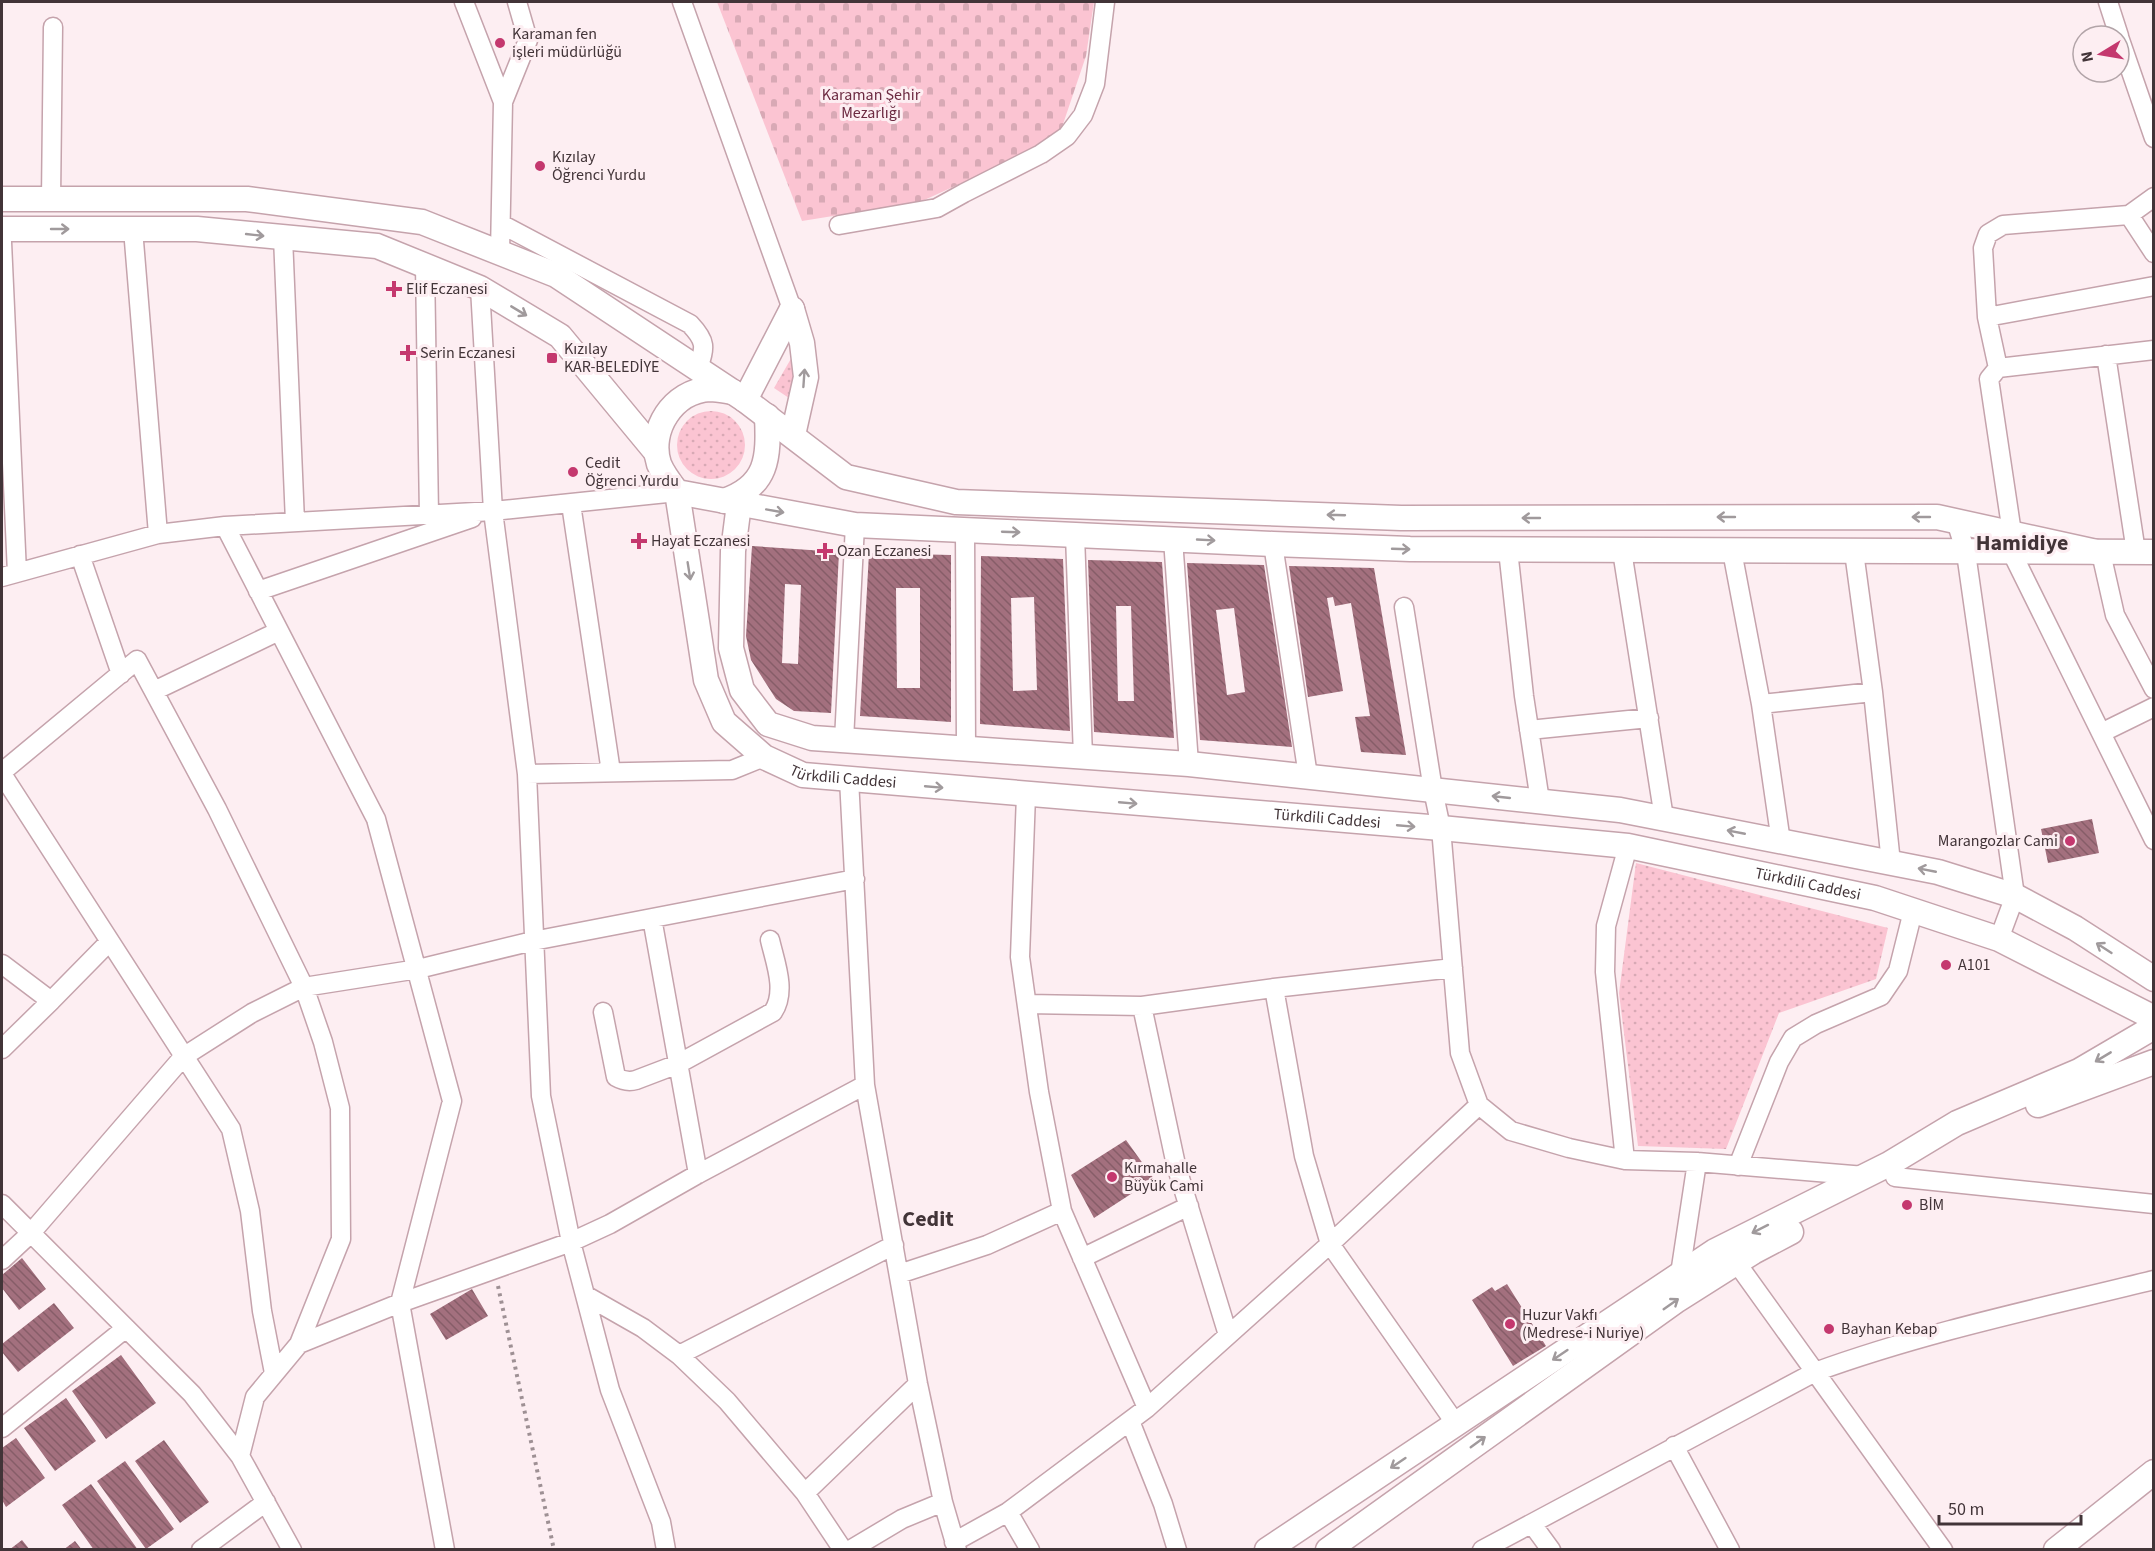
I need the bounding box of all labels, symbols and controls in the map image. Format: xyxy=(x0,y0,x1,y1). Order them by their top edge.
place label: Karaman fen işleri müdürlüğü xyxy=(512,23,622,63)
north arrow xyxy=(2071,24,2131,84)
marker: Karaman fen işleri müdürlüğü xyxy=(493,36,507,50)
text: N xyxy=(2075,49,2099,64)
park label: Karaman Şehir Mezarlığı xyxy=(822,84,921,124)
place label: Kızılay Öğrenci Yurdu xyxy=(552,146,646,186)
marker: Kızılay Öğrenci Yurdu xyxy=(533,159,547,173)
one-way arrow xyxy=(49,223,69,235)
one-way arrow xyxy=(244,230,264,241)
place label: Elif Eczanesi xyxy=(406,278,488,300)
marker: Elif Eczanesi xyxy=(387,282,401,296)
one-way arrow xyxy=(510,305,527,317)
place label: Kızılay KAR-BELEDİYE xyxy=(564,338,660,378)
place label: Serin Eczanesi xyxy=(420,342,515,364)
marker: Serin Eczanesi xyxy=(401,346,415,360)
marker: Kızılay KAR-BELEDİYE xyxy=(545,351,559,365)
one-way arrow xyxy=(799,369,810,388)
place label: Cedit Öğrenci Yurdu xyxy=(585,452,679,492)
marker: Cedit Öğrenci Yurdu xyxy=(566,465,580,479)
one-way arrow xyxy=(765,506,785,517)
one-way arrow xyxy=(1326,510,1346,521)
one-way arrow xyxy=(1716,511,1736,523)
one-way arrow xyxy=(1911,511,1931,523)
one-way arrow xyxy=(1521,512,1541,524)
one-way arrow xyxy=(1001,527,1021,538)
district label: Hamidiye xyxy=(1976,527,2068,559)
place label: Hayat Eczanesi xyxy=(651,530,751,552)
marker: Hayat Eczanesi xyxy=(632,534,646,548)
one-way arrow xyxy=(1195,535,1215,546)
place label: Ozan Eczanesi xyxy=(837,540,931,562)
one-way arrow xyxy=(1390,543,1410,554)
marker: Ozan Eczanesi xyxy=(818,544,832,558)
one-way arrow xyxy=(683,560,694,580)
street label: Türkdili Caddesi xyxy=(786,759,897,794)
one-way arrow xyxy=(924,782,943,793)
one-way arrow xyxy=(1492,791,1512,802)
one-way arrow xyxy=(1118,798,1138,809)
street label: Türkdili Caddesi xyxy=(1273,803,1382,834)
one-way arrow xyxy=(1396,820,1416,831)
one-way arrow xyxy=(1726,826,1745,838)
place label: Marangozlar Cami xyxy=(1938,830,2058,852)
marker: Marangozlar Cami xyxy=(2063,834,2077,848)
street label: Türkdili Caddesi xyxy=(1753,862,1863,906)
one-way arrow xyxy=(1918,864,1937,875)
one-way arrow xyxy=(2096,941,2113,953)
place label: A101 xyxy=(1958,954,1991,976)
marker: A101 xyxy=(1939,958,1953,972)
one-way arrow xyxy=(2095,1051,2112,1063)
place label: Kırmahalle Büyük Cami xyxy=(1124,1157,1204,1197)
marker: Kırmahalle Büyük Cami xyxy=(1105,1170,1119,1184)
place label: BİM xyxy=(1919,1194,1944,1216)
marker: BİM xyxy=(1900,1198,1914,1212)
district label: Cedit xyxy=(902,1203,954,1235)
one-way arrow xyxy=(1752,1223,1770,1235)
one-way arrow xyxy=(1662,1298,1679,1310)
place label: Huzur Vakfı (Medrese-i Nuriye) xyxy=(1522,1304,1644,1344)
marker: Huzur Vakfı (Medrese-i Nuriye) xyxy=(1503,1317,1517,1331)
place label: Bayhan Kebap xyxy=(1841,1318,1937,1340)
marker: Bayhan Kebap xyxy=(1822,1322,1836,1336)
one-way arrow xyxy=(1552,1349,1569,1361)
one-way arrow xyxy=(1470,1436,1486,1448)
one-way arrow xyxy=(1390,1457,1406,1469)
scale bar xyxy=(1939,1488,2082,1526)
text: 50 m xyxy=(1948,1497,1984,1522)

